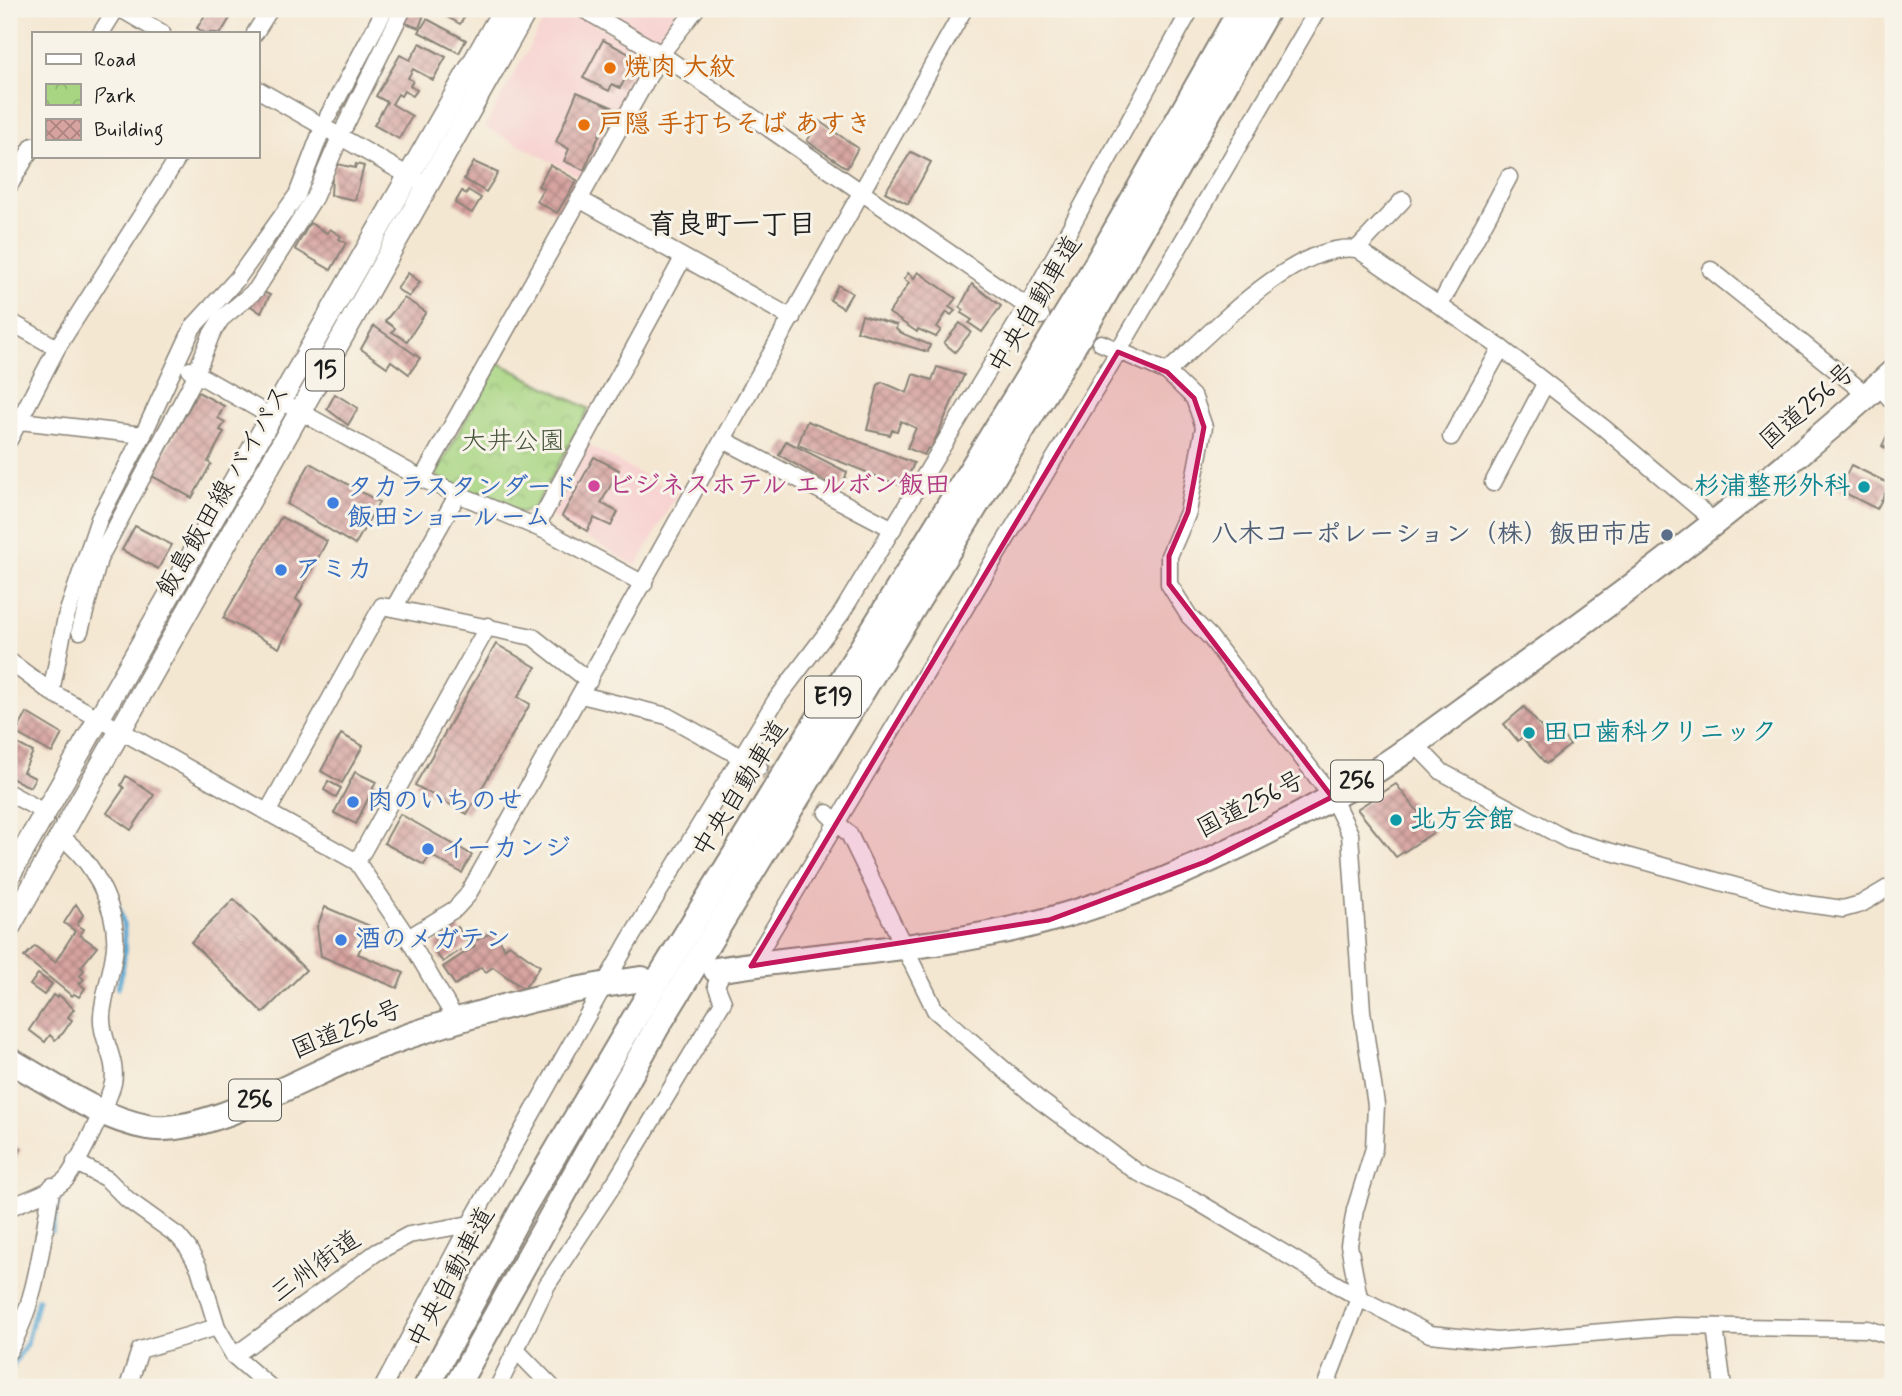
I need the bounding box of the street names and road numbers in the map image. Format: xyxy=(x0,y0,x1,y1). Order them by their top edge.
street label: 中央自動車道 xyxy=(981,229,1091,381)
road number: 15 xyxy=(306,349,344,390)
street label: 国道256号 xyxy=(1753,356,1863,458)
street label: 飯島飯田線 バイパス xyxy=(149,378,299,604)
road number: E19 xyxy=(805,676,861,718)
street label: 中央自動車道 xyxy=(685,714,797,864)
road number: 256 xyxy=(1331,760,1383,802)
street label: 国道256号 xyxy=(1191,763,1311,847)
street label: 国道256号 xyxy=(286,992,408,1068)
road number: 256 xyxy=(229,1080,281,1120)
street label: 中央自動車道 xyxy=(400,1201,504,1355)
street label: 三州街道 xyxy=(264,1223,368,1311)

